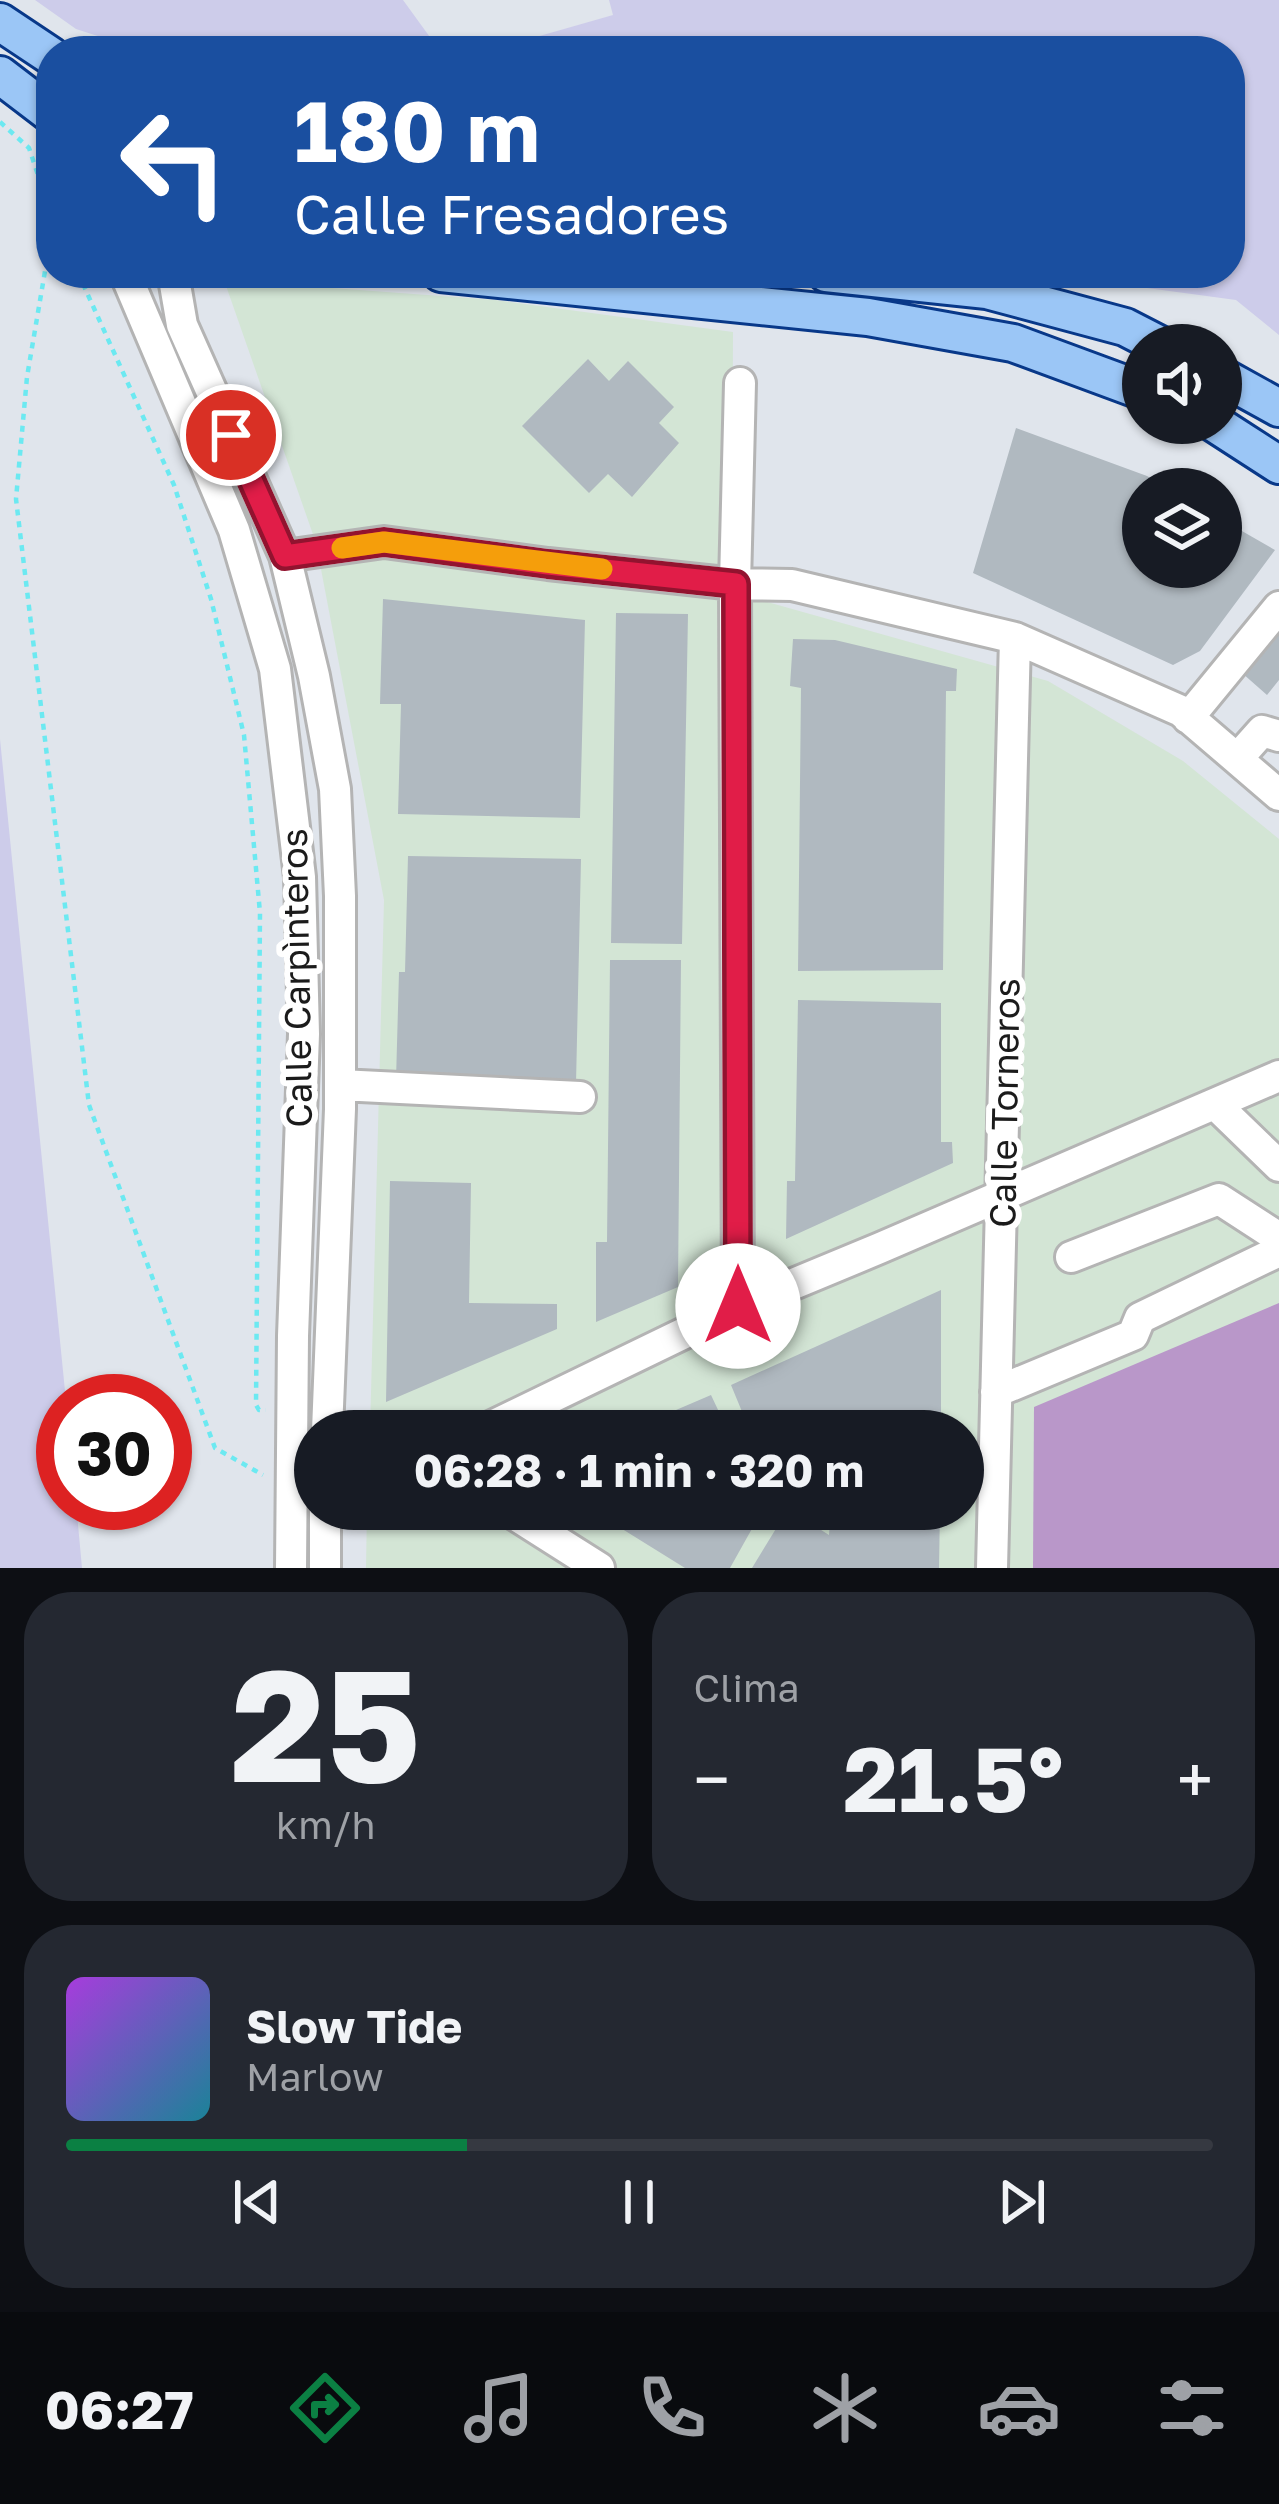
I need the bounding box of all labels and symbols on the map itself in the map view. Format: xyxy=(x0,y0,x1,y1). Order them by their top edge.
pin xyxy=(180,384,282,486)
street label: Calle Carpìnteros xyxy=(272,828,320,1128)
street label: Calle Torneros xyxy=(980,978,1028,1228)
position arrow xyxy=(675,1243,801,1369)
speed limit sign: 30 xyxy=(36,1374,192,1530)

